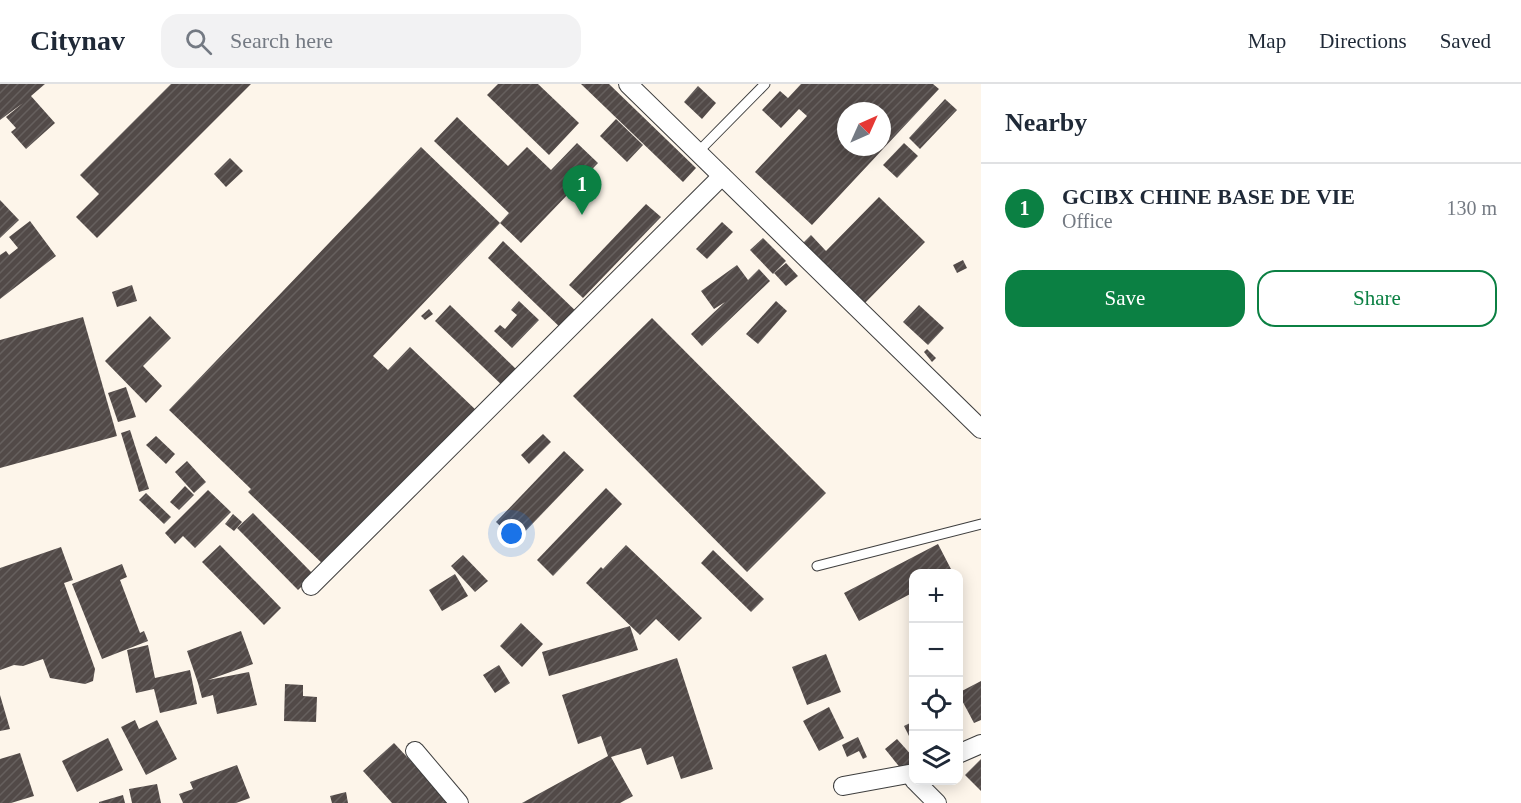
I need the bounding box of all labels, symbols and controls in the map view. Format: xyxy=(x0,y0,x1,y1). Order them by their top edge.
search box xyxy=(161,14,581,68)
text: Citynav xyxy=(30,25,125,56)
icon: search xyxy=(182,25,215,58)
text: Search here xyxy=(230,28,333,53)
text: Map xyxy=(1248,29,1286,53)
text: Directions xyxy=(1319,29,1407,53)
text: Saved xyxy=(1440,29,1491,53)
north arrow xyxy=(837,102,891,156)
text: Nearby xyxy=(1005,108,1087,137)
pin: 1 xyxy=(562,166,602,215)
text: GCIBX CHINE BASE DE VIE xyxy=(1062,184,1355,209)
text: 1 xyxy=(1020,197,1030,219)
text: 130 m xyxy=(1446,197,1497,219)
text: Office xyxy=(1062,210,1113,232)
button: Save xyxy=(1005,270,1245,327)
button: Share xyxy=(1257,270,1497,327)
your location xyxy=(497,519,526,548)
map controls xyxy=(909,569,963,785)
button: + xyxy=(909,569,963,623)
button: − xyxy=(909,623,963,677)
button: locate xyxy=(909,677,963,731)
button: layers xyxy=(909,731,963,785)

